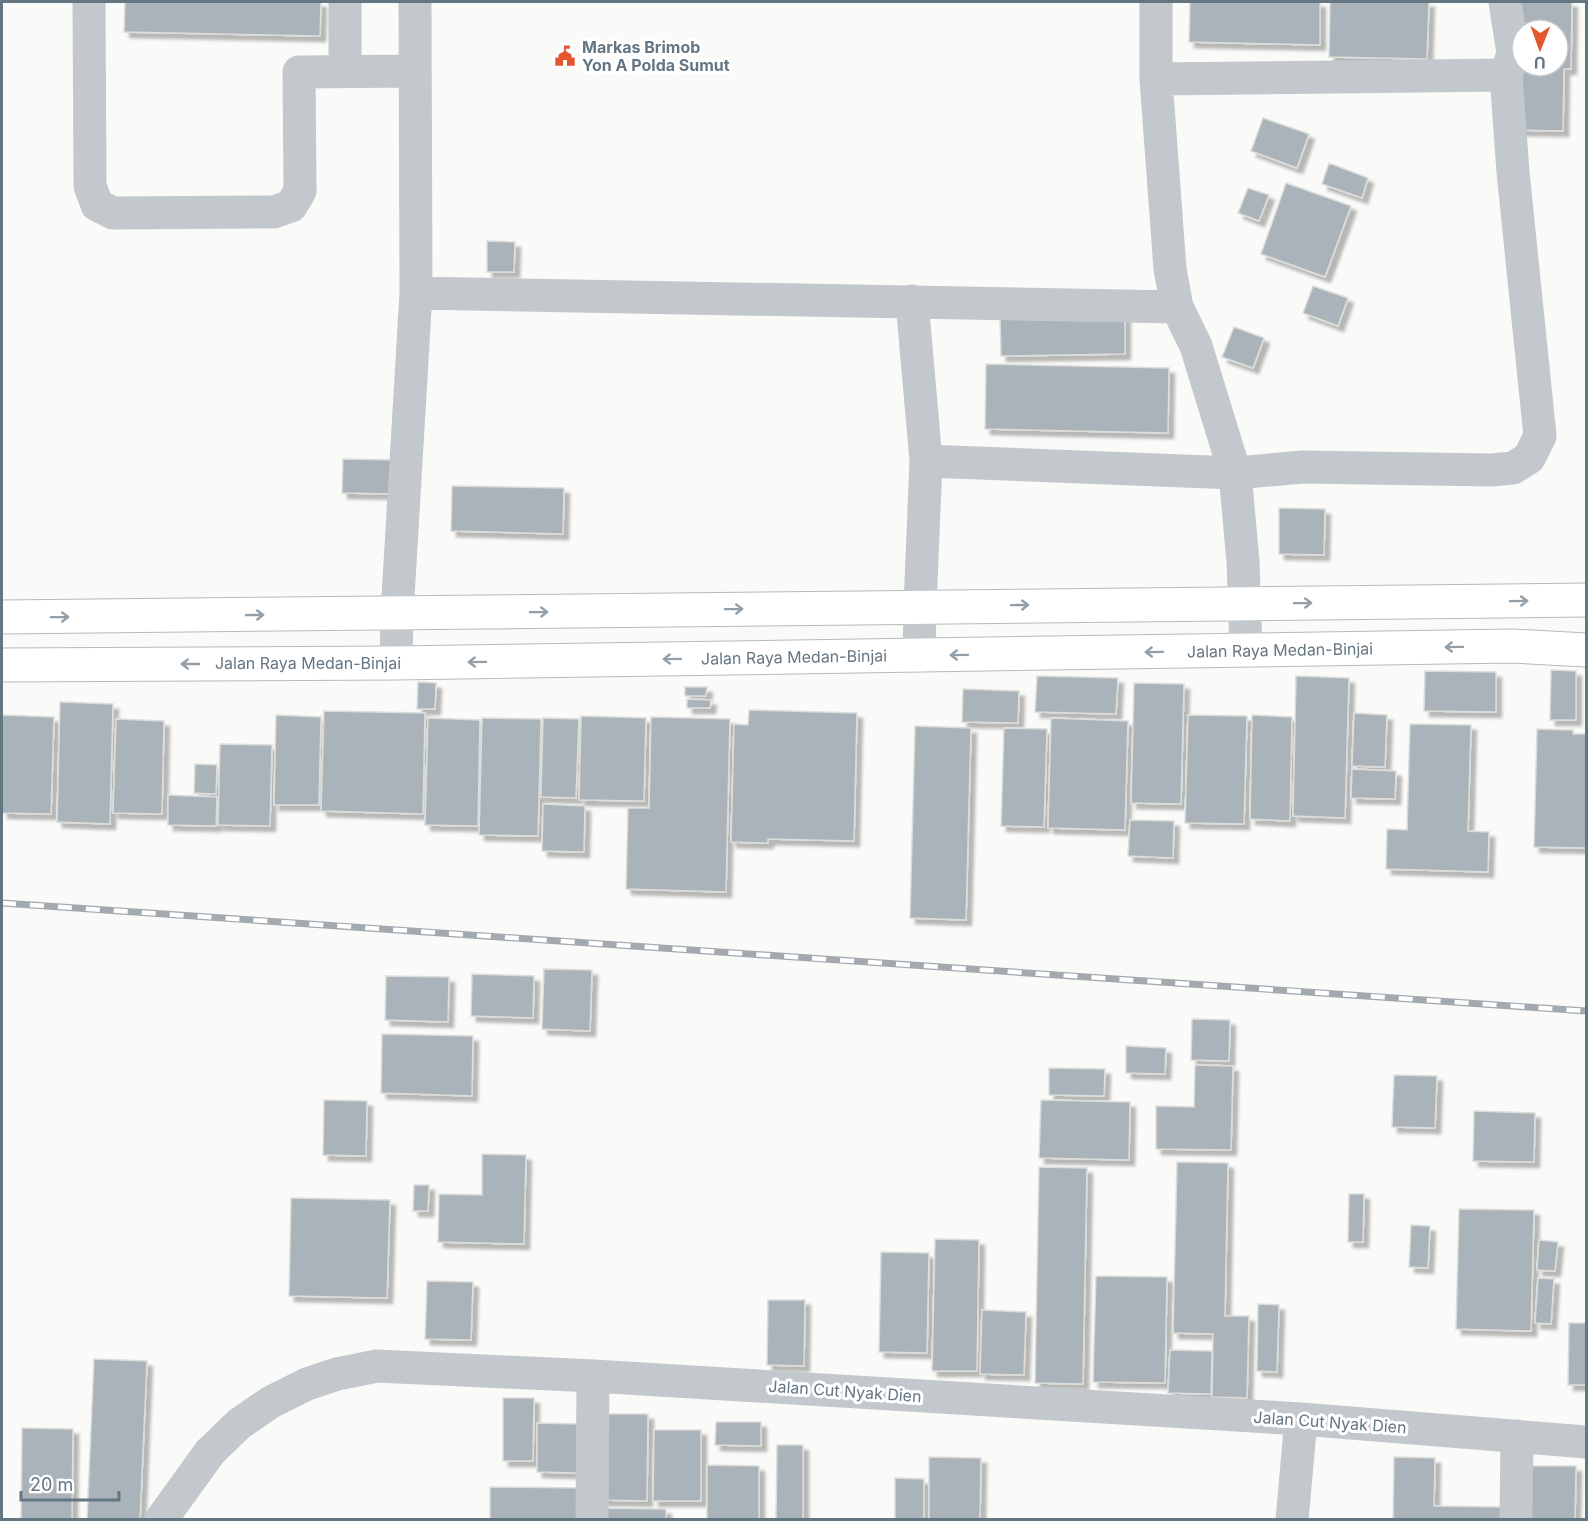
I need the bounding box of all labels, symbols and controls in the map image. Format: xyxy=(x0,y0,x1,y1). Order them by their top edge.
north arrow xyxy=(1510,18,1570,78)
place label: Markas Brimob Yon A Polda Sumut xyxy=(582,37,730,75)
public building icon: Markas Brimob Yon A Polda Sumut xyxy=(553,44,577,68)
text: U xyxy=(1534,53,1546,73)
one-way arrow xyxy=(1509,595,1529,607)
one-way arrow xyxy=(1293,597,1313,609)
one-way arrow xyxy=(1010,599,1030,611)
one-way arrow xyxy=(724,603,744,615)
one-way arrow xyxy=(529,606,549,618)
one-way arrow xyxy=(244,609,264,621)
one-way arrow xyxy=(49,611,69,623)
street label: Jalan Raya Medan-Binjai xyxy=(1187,638,1373,662)
one-way arrow xyxy=(1444,641,1464,653)
street label: Jalan Raya Medan-Binjai xyxy=(701,645,887,669)
one-way arrow xyxy=(1144,646,1164,658)
one-way arrow xyxy=(949,649,969,661)
street label: Jalan Raya Medan-Binjai xyxy=(215,653,401,673)
one-way arrow xyxy=(662,653,682,665)
one-way arrow xyxy=(467,656,487,667)
one-way arrow xyxy=(181,658,201,670)
street label: Jalan Cut Nyak Dien xyxy=(768,1376,922,1406)
street label: Jalan Cut Nyak Dien xyxy=(1253,1407,1407,1437)
scale bar xyxy=(21,1464,118,1502)
text: 20 m xyxy=(30,1474,73,1495)

